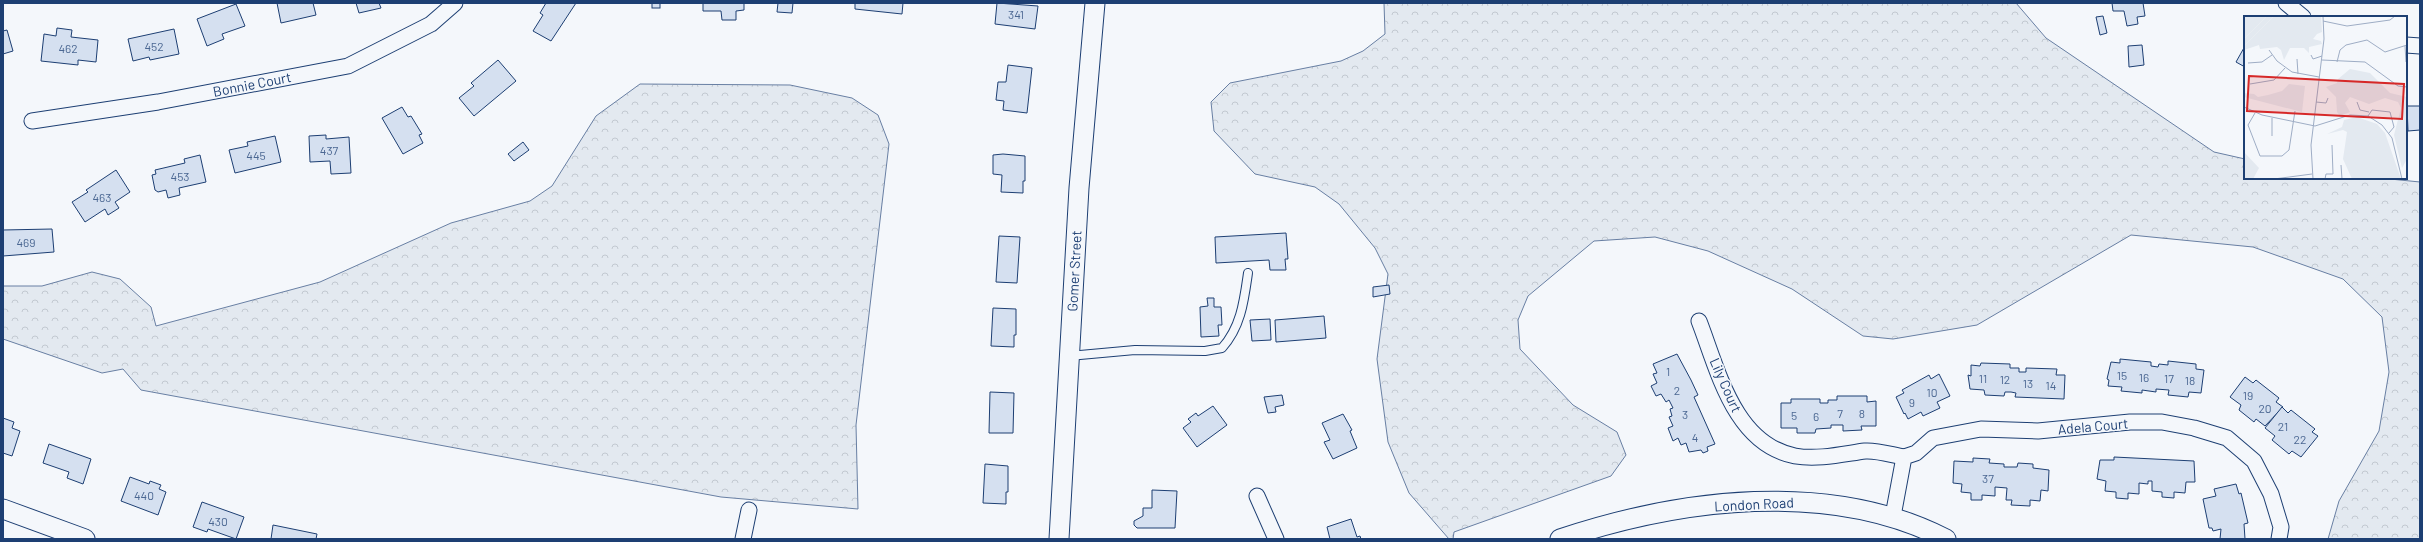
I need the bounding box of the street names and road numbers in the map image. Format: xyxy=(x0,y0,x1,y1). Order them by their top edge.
street label: Bonnie Court xyxy=(211,68,293,100)
street label: Gomer Street xyxy=(1063,230,1085,312)
street label: Lily Court xyxy=(1706,355,1746,415)
street label: Adela Court xyxy=(2057,414,2129,438)
street label: London Road xyxy=(1714,493,1794,515)

